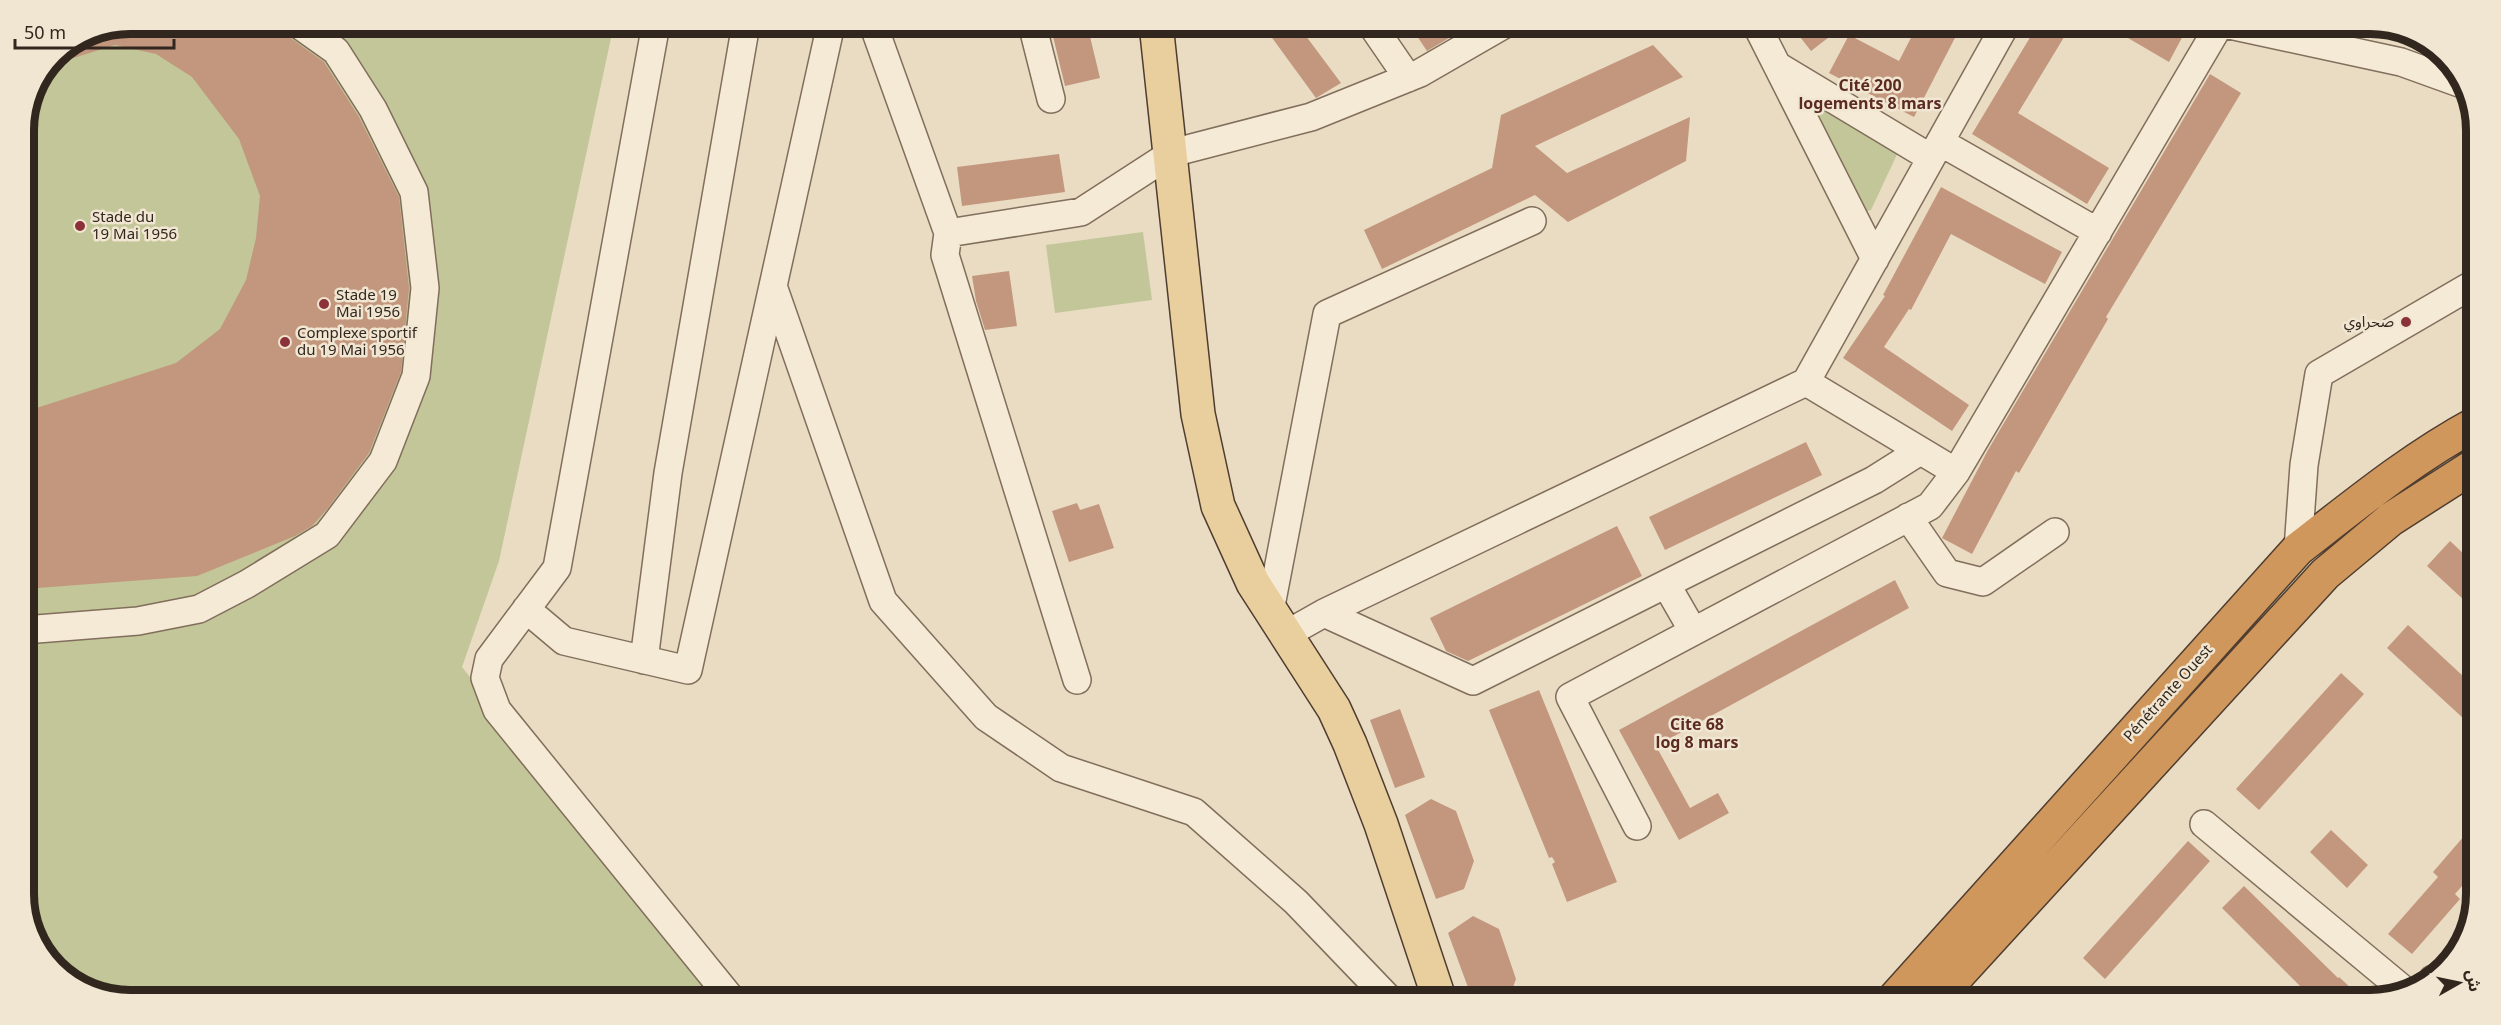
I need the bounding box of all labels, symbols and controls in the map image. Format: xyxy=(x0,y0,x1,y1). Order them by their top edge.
scale bar xyxy=(15,12,174,50)
text: 50 m xyxy=(24,14,66,52)
district label: Cité 200 logements 8 mars xyxy=(1798,69,1942,121)
place label: Stade du 19 Mai 1956 xyxy=(92,201,177,250)
marker: Stade du 19 Mai 1956 xyxy=(73,219,87,233)
place label: Stade 19 Mai 1956 xyxy=(336,279,400,328)
marker: Stade 19 Mai 1956 xyxy=(317,297,331,311)
place label: صحراوي xyxy=(2344,306,2394,338)
marker: صحراوي xyxy=(2399,315,2413,329)
place label: Complexe sportif du 19 Mai 1956 xyxy=(297,317,418,366)
marker: Complexe sportif du 19 Mai 1956 xyxy=(278,335,292,349)
street label: Pénétrante Ouest xyxy=(2115,636,2222,750)
district label: Cite 68 log 8 mars xyxy=(1656,708,1739,760)
north arrow xyxy=(2429,953,2489,1013)
text: ش xyxy=(2454,967,2491,994)

